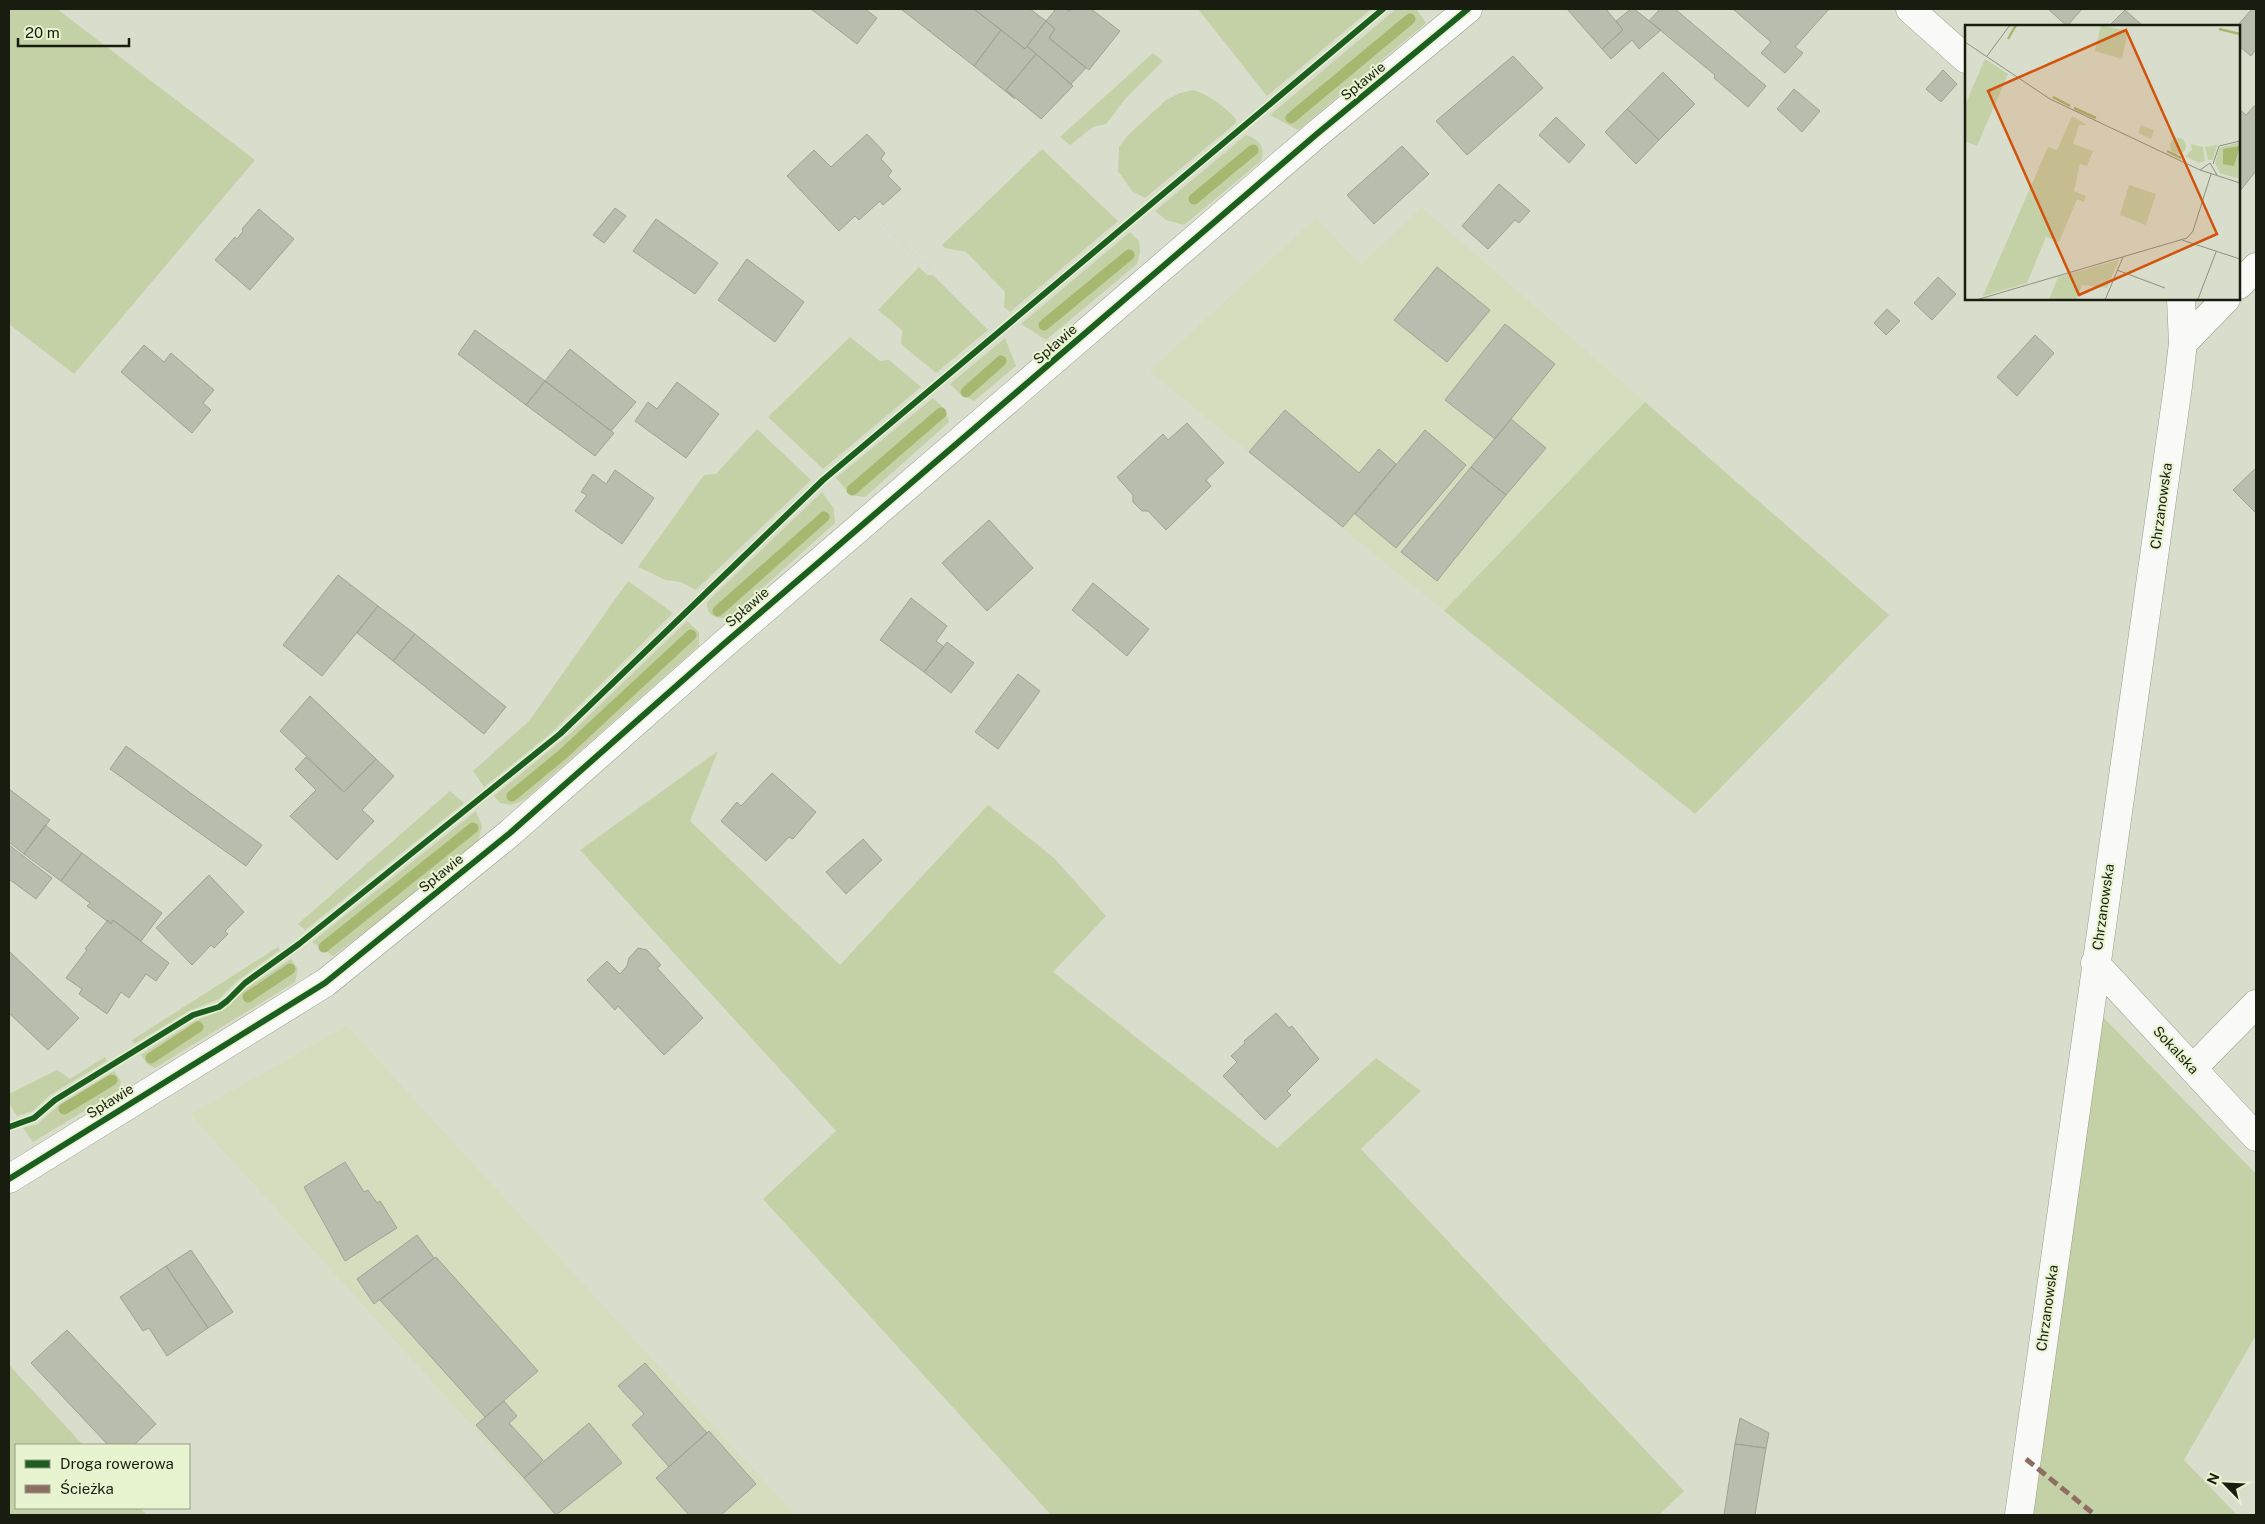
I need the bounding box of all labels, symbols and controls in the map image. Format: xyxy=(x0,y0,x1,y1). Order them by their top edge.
scale bar xyxy=(18,15,129,47)
text: 20 m xyxy=(25,24,60,41)
inset map xyxy=(1965,25,2240,300)
street label: Spławie xyxy=(1338,58,1388,104)
street label: Spławie xyxy=(1030,321,1080,367)
street label: Chrzanowska xyxy=(2147,462,2175,550)
street label: Spławie xyxy=(722,584,772,630)
street label: Spławie xyxy=(416,850,466,896)
street label: Chrzanowska xyxy=(2089,863,2117,951)
street label: Sokalska xyxy=(2150,1023,2202,1077)
street label: Spławie xyxy=(84,1080,136,1122)
street label: Chrzanowska xyxy=(2033,1264,2061,1352)
legend xyxy=(15,1444,190,1509)
text: Droga rowerowa xyxy=(60,1455,174,1472)
north arrow xyxy=(2200,1459,2250,1509)
text: N xyxy=(2204,1470,2223,1487)
text: Ścieżka xyxy=(60,1479,114,1497)

